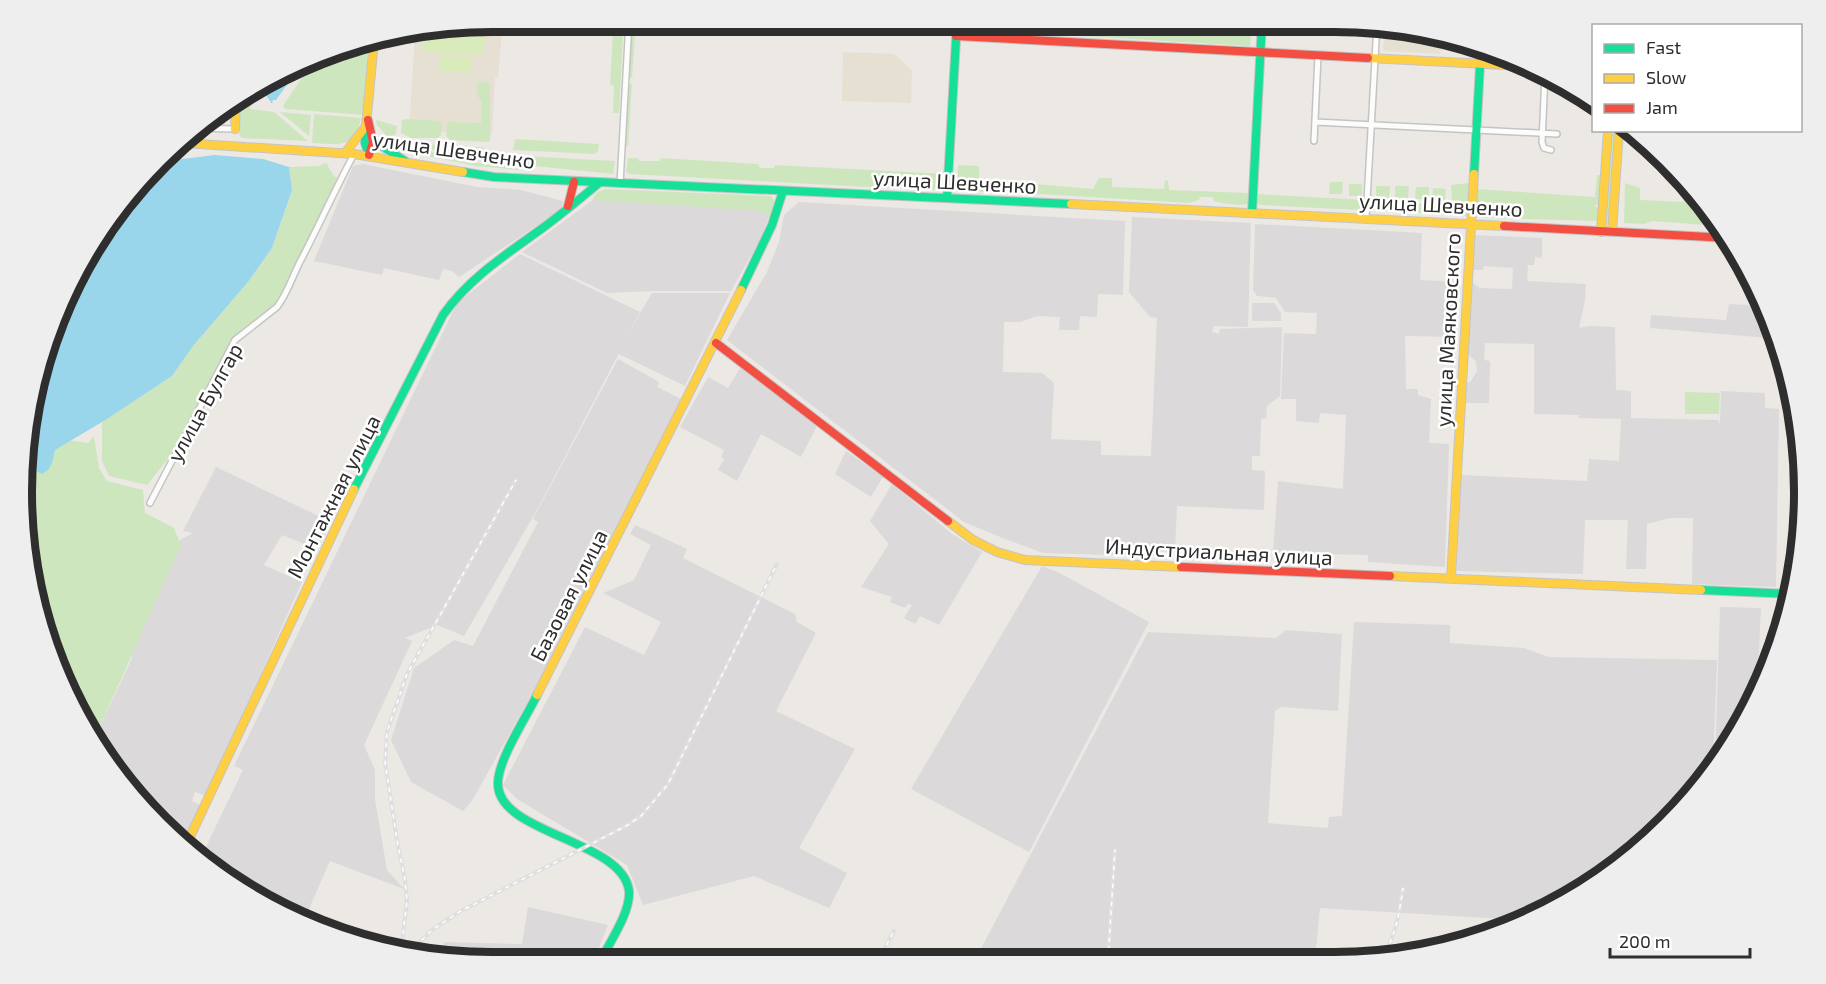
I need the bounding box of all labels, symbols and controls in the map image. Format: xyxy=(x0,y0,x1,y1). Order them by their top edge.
legend xyxy=(1592,24,1802,132)
text: Fast xyxy=(1646,36,1681,58)
text: Slow xyxy=(1646,66,1687,88)
text: Jam xyxy=(1646,96,1678,118)
street label: улица Шевченко xyxy=(371,125,537,174)
street label: улица Шевченко xyxy=(873,164,1037,199)
street label: улица Шевченко xyxy=(1359,187,1523,222)
street label: улица Маяковского xyxy=(1429,232,1466,428)
street label: улица Булгар xyxy=(161,338,248,466)
street label: Монтажная улица xyxy=(281,410,386,582)
street label: Базовая улица xyxy=(524,525,613,666)
street label: Индустриальная улица xyxy=(1105,533,1333,570)
scale bar xyxy=(1610,921,1750,959)
text: 200 m xyxy=(1619,930,1671,952)

